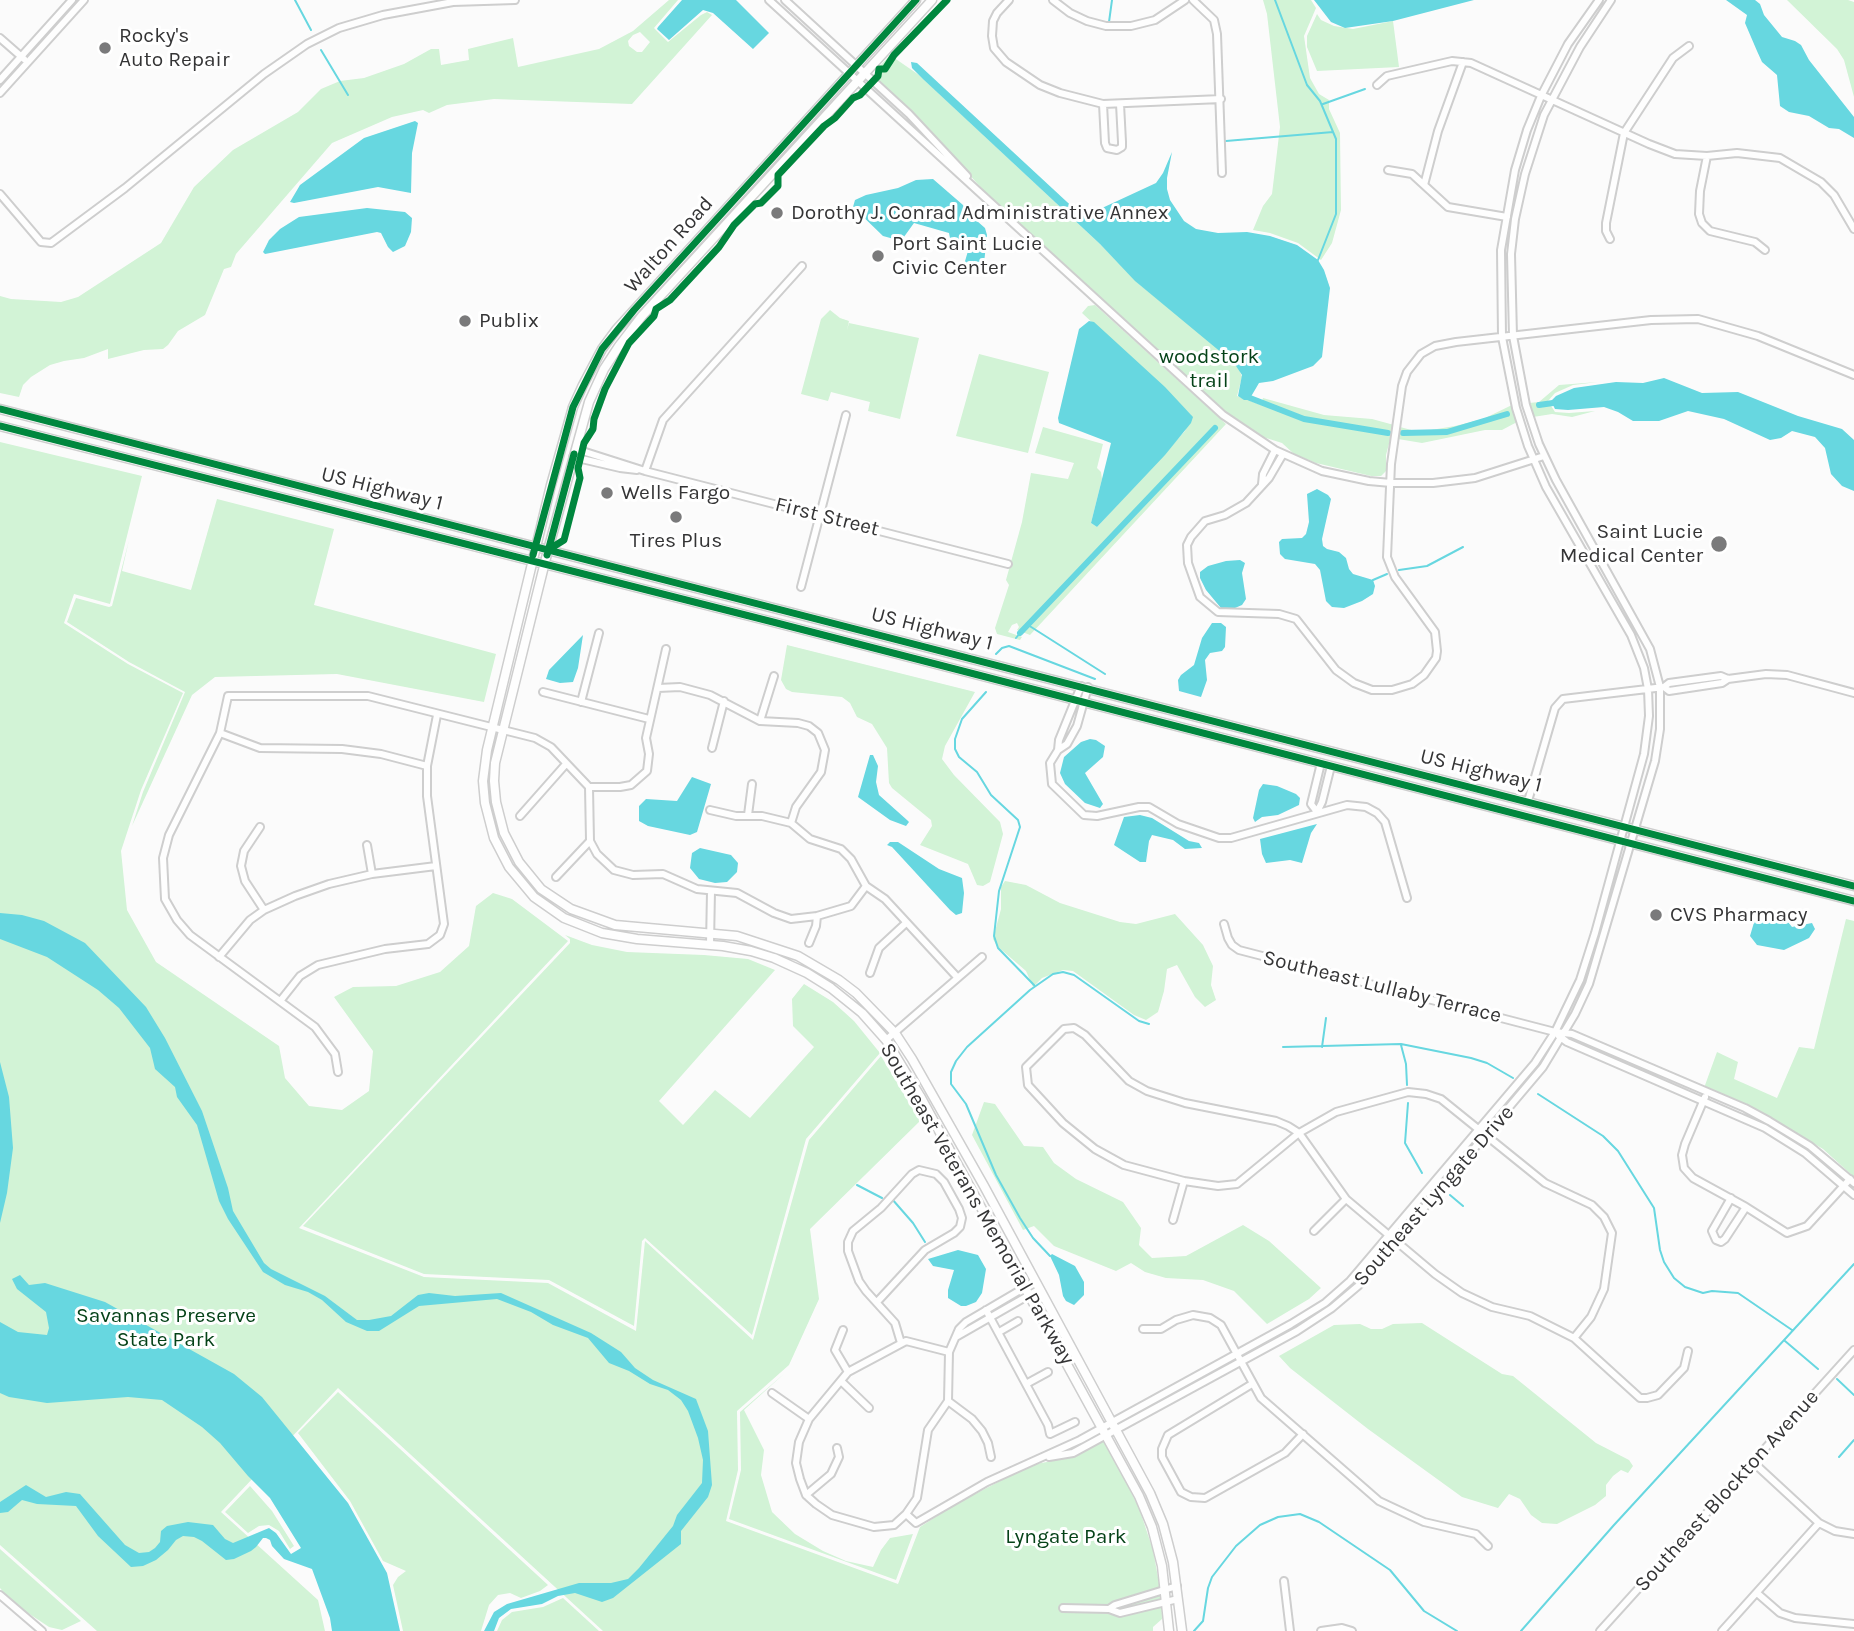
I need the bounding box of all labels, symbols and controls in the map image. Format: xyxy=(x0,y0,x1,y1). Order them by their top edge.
place label: Rocky's Auto Repair xyxy=(119,23,229,73)
marker: Rocky's Auto Repair xyxy=(97,40,113,56)
street label: Walton Road xyxy=(619,192,719,298)
place label: Dorothy J. Conrad Administrative Annex xyxy=(791,200,1168,226)
marker: Dorothy J. Conrad Administrative Annex xyxy=(769,205,785,221)
place label: Port Saint Lucie Civic Center xyxy=(892,231,1042,281)
marker: Port Saint Lucie Civic Center xyxy=(870,248,886,264)
place label: Publix xyxy=(479,308,539,334)
marker: Publix xyxy=(457,313,473,329)
park label: woodstork trail xyxy=(1159,344,1259,394)
street label: US Highway 1 xyxy=(318,462,446,516)
place label: Wells Fargo xyxy=(621,480,730,506)
marker: Wells Fargo xyxy=(599,485,615,501)
street label: First Street xyxy=(772,492,882,542)
marker: Tires Plus xyxy=(668,509,684,525)
place label: Saint Lucie Medical Center xyxy=(1560,519,1703,569)
place label: Tires Plus xyxy=(630,528,722,554)
marker: Saint Lucie Medical Center xyxy=(1709,534,1729,554)
street label: US Highway 1 xyxy=(868,602,996,656)
street label: US Highway 1 xyxy=(1417,744,1545,798)
place label: CVS Pharmacy xyxy=(1670,902,1808,928)
marker: CVS Pharmacy xyxy=(1648,907,1664,923)
street label: Southeast Lullaby Terrace xyxy=(1260,945,1504,1029)
street label: Southeast Veterans Memorial Parkway xyxy=(874,1039,1080,1369)
street label: Southeast Lyngate Drive xyxy=(1349,1100,1519,1292)
park label: Savannas Preserve State Park xyxy=(76,1303,256,1353)
street label: Southeast Blockton Avenue xyxy=(1630,1385,1824,1597)
park label: Lyngate Park xyxy=(1005,1524,1127,1550)

